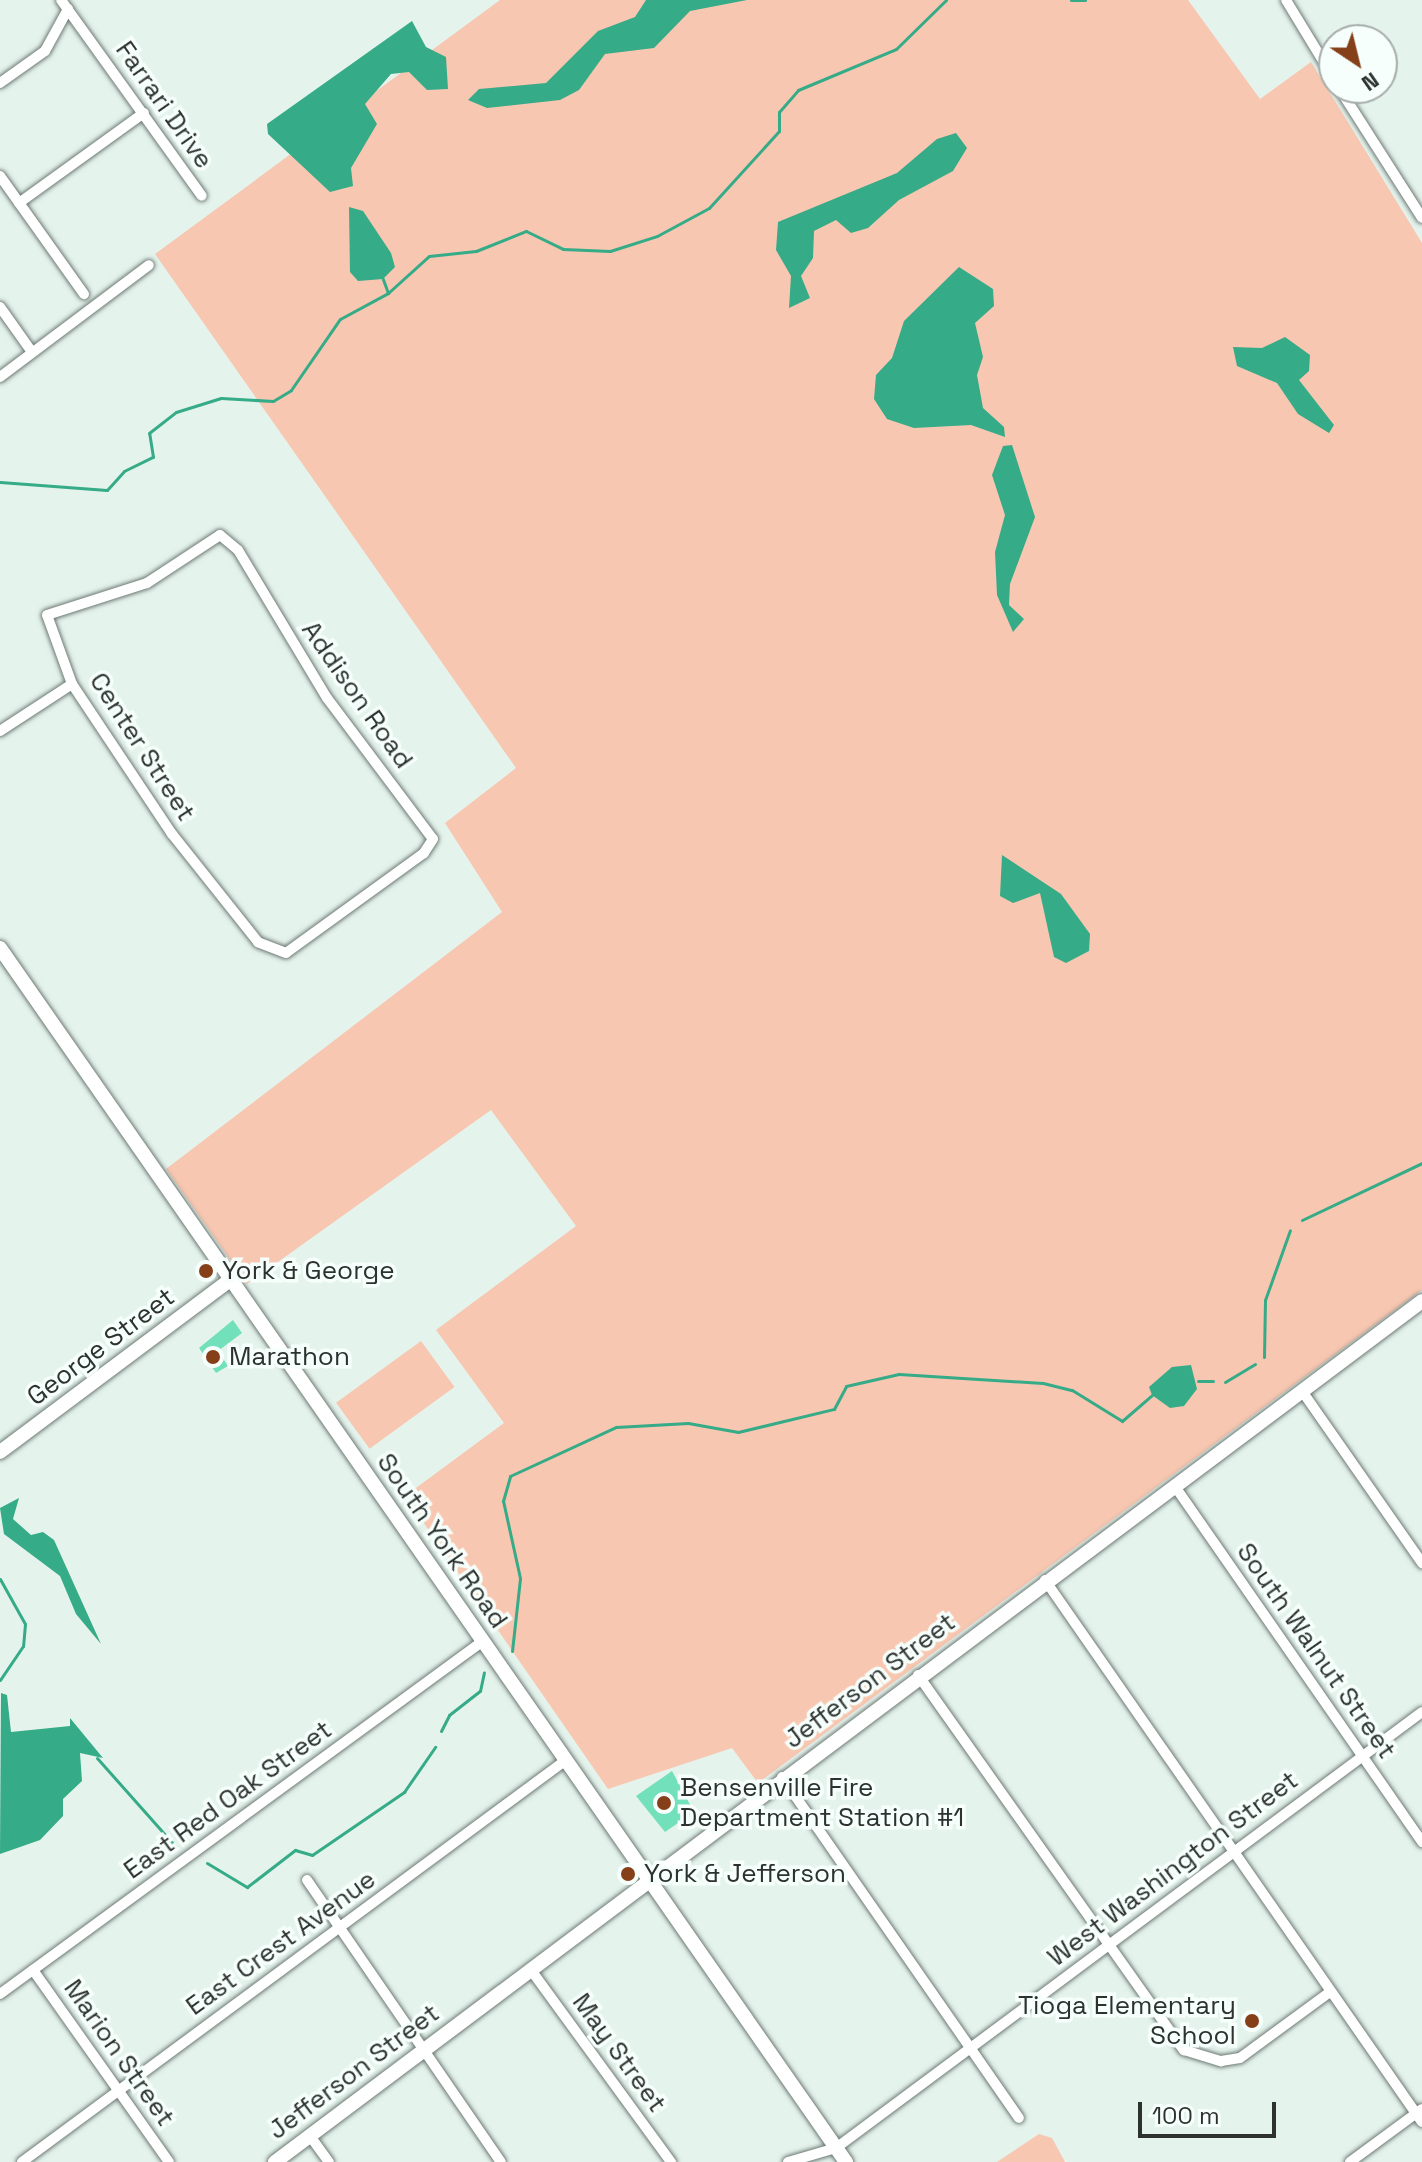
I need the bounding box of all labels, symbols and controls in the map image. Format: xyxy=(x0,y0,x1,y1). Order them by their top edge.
north arrow xyxy=(1318,24,1398,104)
street label: Farrari Drive xyxy=(109,35,219,175)
text: N xyxy=(1357,66,1385,98)
street label: Addison Road xyxy=(295,615,419,775)
street label: Center Street xyxy=(82,667,202,827)
place label: York & George xyxy=(222,1255,395,1287)
marker: York & George xyxy=(197,1262,215,1280)
street label: George Street xyxy=(21,1282,181,1412)
place label: Marathon xyxy=(229,1341,350,1373)
marker: Marathon xyxy=(204,1348,222,1366)
street label: South York Road xyxy=(370,1447,514,1635)
street label: South Walnut Street xyxy=(1230,1537,1402,1765)
street label: Jefferson Street xyxy=(778,1607,962,1755)
street label: East Red Oak Street xyxy=(118,1714,338,1886)
street label: West Washington Street xyxy=(1042,1765,1304,1973)
place label: Bensenville Fire Department Station #1 xyxy=(680,1772,964,1834)
marker: Bensenville Fire Department Station #1 xyxy=(655,1794,673,1812)
place label: York & Jefferson xyxy=(644,1858,846,1890)
street label: East Crest Avenue xyxy=(180,1864,382,2022)
marker: York & Jefferson xyxy=(619,1865,637,1883)
street label: Marion Street xyxy=(57,1974,181,2132)
street label: May Street xyxy=(565,1988,673,2118)
place label: Tioga Elementary School xyxy=(1018,1990,1236,2052)
street label: Jefferson Street xyxy=(262,1998,446,2146)
marker: Tioga Elementary School xyxy=(1243,2012,1261,2030)
scale bar xyxy=(1142,2086,1280,2136)
text: 100 m xyxy=(1152,2100,1220,2131)

